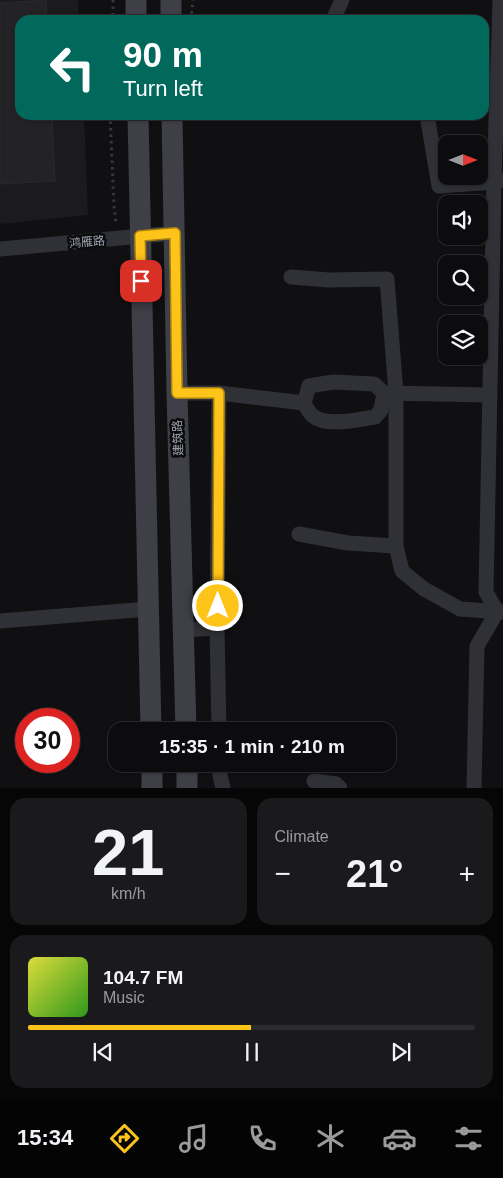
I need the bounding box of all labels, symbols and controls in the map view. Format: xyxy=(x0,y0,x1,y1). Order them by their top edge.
icon: left xyxy=(40,35,105,100)
text: 90 m xyxy=(123,35,203,74)
text: Turn left xyxy=(123,76,203,101)
north arrow xyxy=(438,135,488,185)
map controls xyxy=(438,135,488,365)
button: sound xyxy=(438,195,488,245)
street label: 鸿雁路 xyxy=(68,233,106,251)
button: search xyxy=(438,255,488,305)
pin xyxy=(120,260,162,302)
icon: arrive xyxy=(127,267,155,295)
button: layers xyxy=(438,315,488,365)
street label: 建筑路 xyxy=(170,420,186,456)
position arrow xyxy=(191,579,243,631)
speed limit sign: 30 xyxy=(15,708,80,773)
text: 15:35 · 1 min · 210 m xyxy=(159,736,345,757)
text: 21 xyxy=(92,816,164,889)
text: Climate xyxy=(275,828,329,845)
text: 21° xyxy=(346,853,403,895)
text: − xyxy=(275,858,291,889)
text: + xyxy=(459,858,475,889)
text: km/h xyxy=(111,885,146,902)
text: 104.7 FM xyxy=(103,967,183,988)
text: Music xyxy=(103,989,145,1006)
icon: previous xyxy=(89,1038,117,1066)
icon: pause xyxy=(238,1038,266,1066)
icon: next xyxy=(387,1038,415,1066)
icon: directions xyxy=(107,1121,142,1156)
icon: music xyxy=(176,1121,211,1156)
icon: phone xyxy=(245,1121,280,1156)
icon: climate xyxy=(313,1121,348,1156)
icon: car xyxy=(382,1121,417,1156)
icon: filters xyxy=(451,1121,486,1156)
text: 15:34 xyxy=(17,1125,73,1150)

